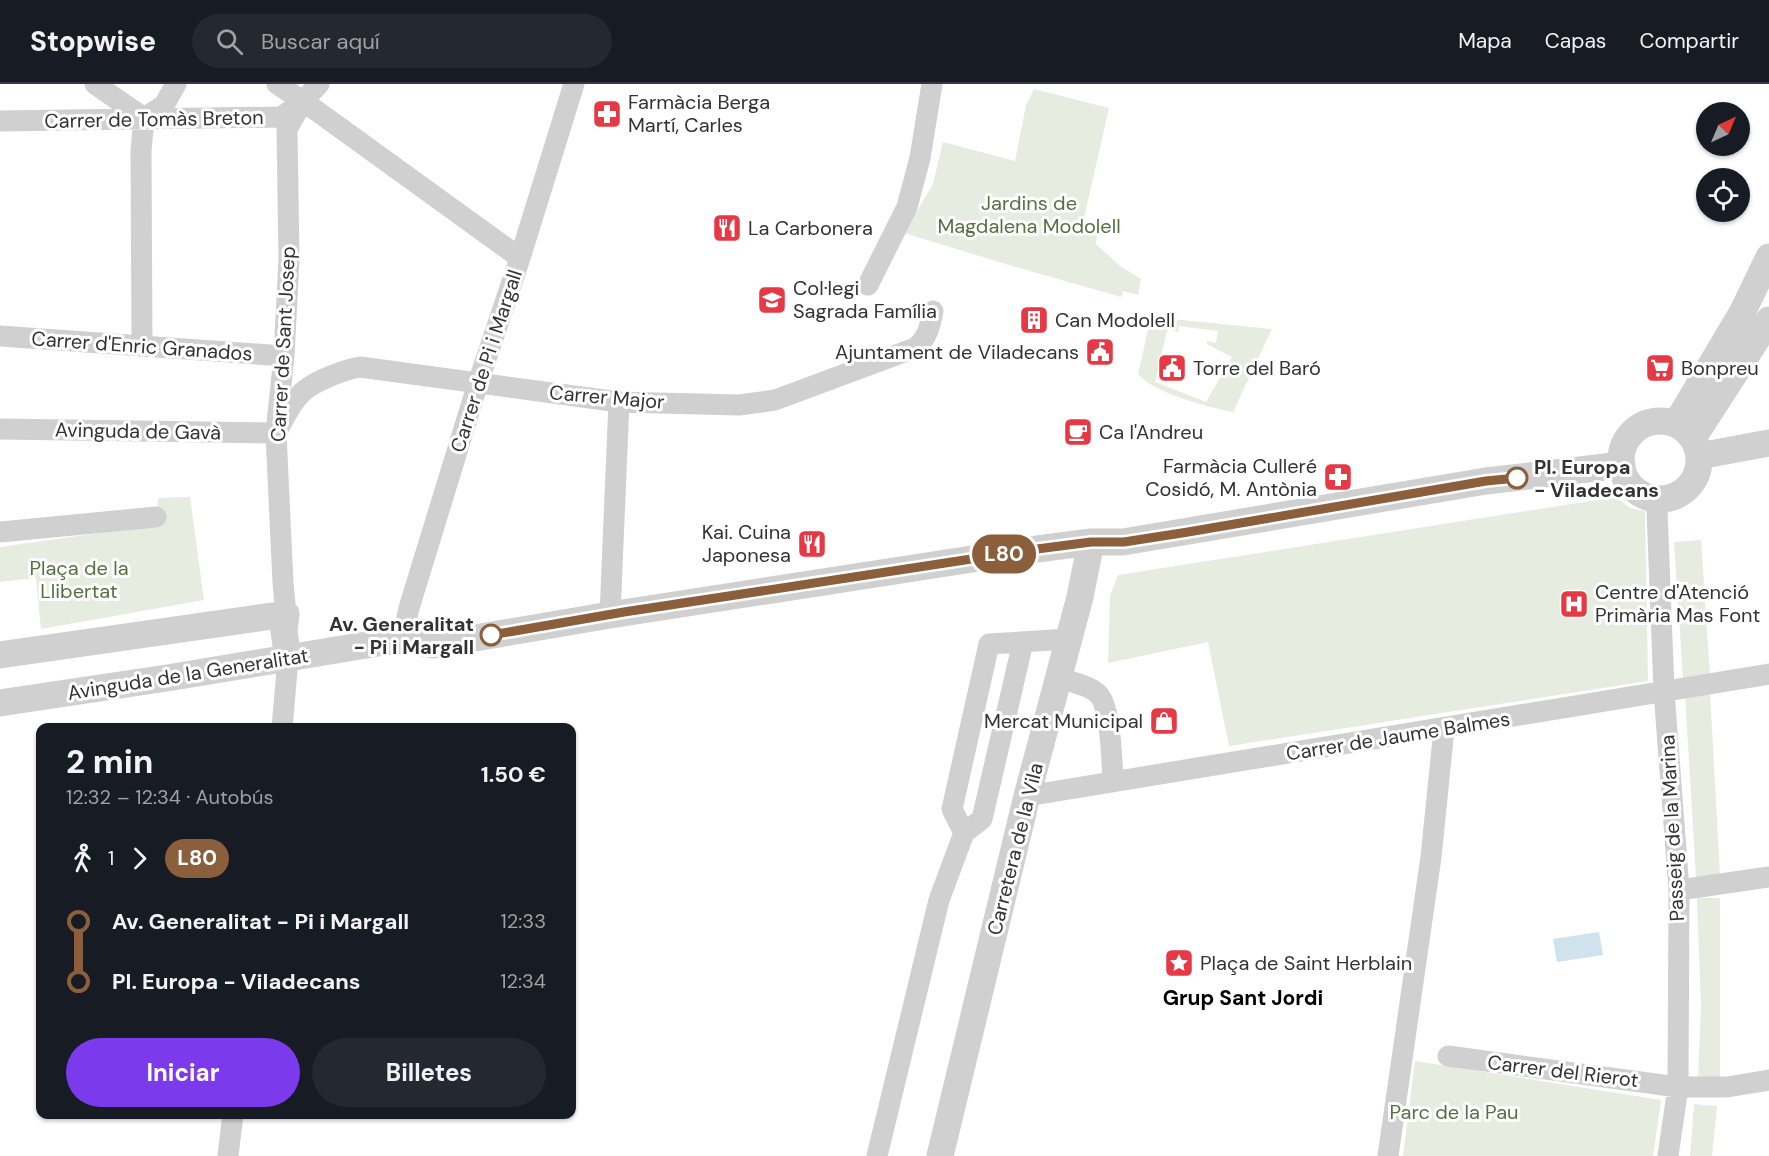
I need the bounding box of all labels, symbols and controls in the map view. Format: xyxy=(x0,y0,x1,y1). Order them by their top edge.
search box xyxy=(192,14,612,68)
text: Stopwise xyxy=(30,23,156,60)
icon: search xyxy=(213,25,246,58)
text: Buscar aquí xyxy=(261,27,380,56)
text: Mapa xyxy=(1458,27,1512,55)
text: Capas xyxy=(1545,27,1606,55)
text: Compartir xyxy=(1639,27,1739,55)
place label: Farmàcia Berga Martí, Carles xyxy=(628,89,770,138)
pharmacy icon: Farmàcia Berga Martí, Carles xyxy=(591,98,623,130)
north arrow xyxy=(1696,102,1750,156)
map controls xyxy=(1696,102,1750,222)
street label: Carrer de Tomàs Breton xyxy=(44,104,264,134)
button: locate xyxy=(1696,168,1750,222)
park label: Jardins de Magdalena Modolell xyxy=(937,190,1121,239)
restaurant icon: La Carbonera xyxy=(711,212,743,244)
place label: La Carbonera xyxy=(748,215,873,241)
street label: Carrer de Sant Josep xyxy=(265,246,301,442)
street label: Carrer de Pi i Margall xyxy=(444,266,528,456)
place label: Col·legi Sagrada Família xyxy=(793,275,937,324)
school or university icon: Col·legi Sagrada Família xyxy=(756,284,788,316)
building icon: Can Modolell xyxy=(1018,304,1050,336)
place label: Can Modolell xyxy=(1055,307,1175,333)
street label: Carrer d'Enric Granados xyxy=(31,325,253,367)
public building icon: Ajuntament de Viladecans xyxy=(1084,336,1116,368)
place label: Ajuntament de Viladecans xyxy=(835,339,1079,365)
public building icon: Torre del Baró xyxy=(1156,352,1188,384)
supermarket icon: Bonpreu xyxy=(1644,352,1676,384)
place label: Torre del Baró xyxy=(1193,355,1321,381)
place label: Bonpreu xyxy=(1681,355,1759,381)
street label: Carrer Major xyxy=(548,379,666,415)
cafe icon: Ca l'Andreu xyxy=(1062,416,1094,448)
street label: Avinguda de Gavà xyxy=(55,417,221,445)
place label: Ca l'Andreu xyxy=(1099,419,1203,445)
place label: Farmàcia Culleré Cosidó, M. Antònia xyxy=(1145,453,1317,502)
place label: Pl. Europa - Viladecans xyxy=(1534,454,1659,503)
pharmacy icon: Farmàcia Culleré Cosidó, M. Antònia xyxy=(1322,461,1354,493)
marker: Pl. Europa - Viladecans xyxy=(1506,467,1528,489)
place label: Kai. Cuina Japonesa xyxy=(702,519,791,568)
restaurant icon: Kai. Cuina Japonesa xyxy=(796,528,828,560)
line badge: L80 xyxy=(970,534,1038,574)
text: L80 xyxy=(984,540,1024,568)
park label: Plaça de la Llibertat xyxy=(29,555,129,604)
place label: Centre d'Atenció Primària Mas Font xyxy=(1595,579,1761,628)
hospital icon: Centre d'Atenció Primària Mas Font xyxy=(1558,588,1590,620)
place label: Av. Generalitat - Pi i Margall xyxy=(329,611,474,660)
marker: Av. Generalitat - Pi i Margall xyxy=(480,624,502,646)
street label: Avinguda de la Generalitat xyxy=(66,642,310,706)
shop icon: Mercat Municipal xyxy=(1148,705,1180,737)
street label: Carrer de Jaume Balmes xyxy=(1284,705,1512,767)
place label: Mercat Municipal xyxy=(984,708,1143,734)
street label: Passeig de la Marina xyxy=(1654,734,1690,922)
text: 2 min xyxy=(66,740,153,783)
text: 1.50 € xyxy=(481,760,546,789)
street label: Carretera de la Vila xyxy=(981,760,1049,938)
text: 12:32 – 12:34 · Autobús xyxy=(66,784,273,810)
icon: walk xyxy=(66,842,99,875)
icon: forward xyxy=(123,842,156,875)
text: L80 xyxy=(177,844,217,872)
text: 1 xyxy=(108,845,114,871)
text: Av. Generalitat - Pi i Margall xyxy=(112,907,409,936)
text: 12:33 xyxy=(501,908,546,934)
place icon: Plaça de Saint Herblain xyxy=(1163,947,1195,979)
place label: Plaça de Saint Herblain xyxy=(1200,950,1412,976)
text: Pl. Europa - Viladecans xyxy=(112,967,361,996)
text: 12:34 xyxy=(500,968,546,994)
district label: Grup Sant Jordi xyxy=(1163,984,1323,1012)
button: Iniciar xyxy=(66,1038,300,1107)
button: Billetes xyxy=(312,1038,546,1107)
street label: Carrer del Rierot xyxy=(1486,1049,1640,1093)
park label: Parc de la Pau xyxy=(1389,1099,1519,1125)

